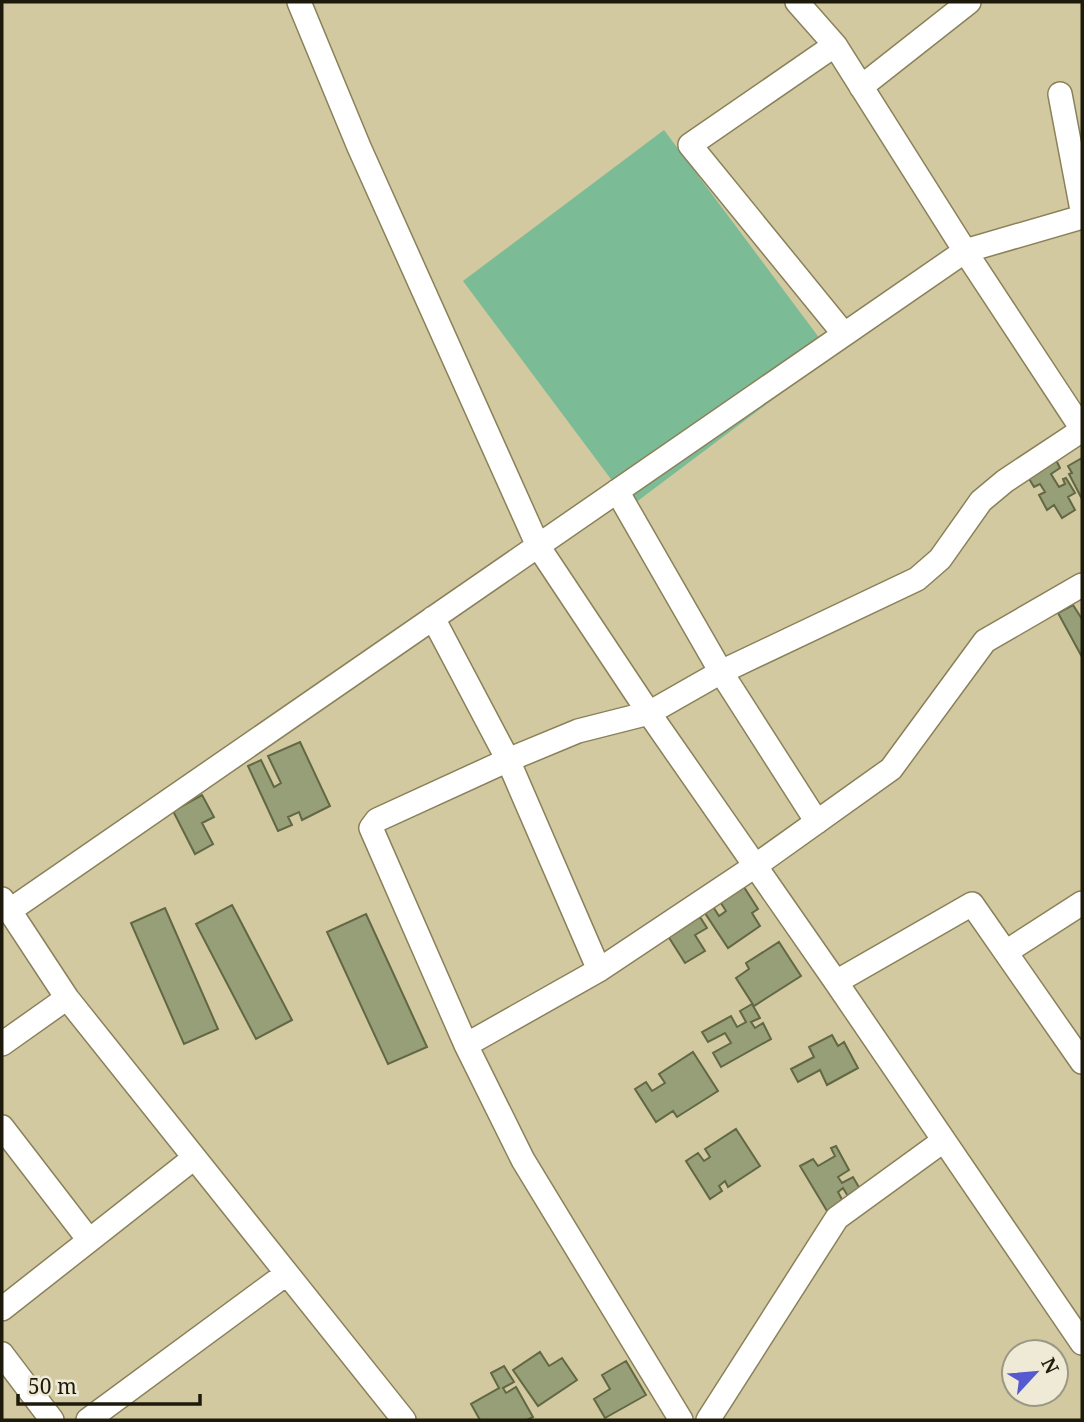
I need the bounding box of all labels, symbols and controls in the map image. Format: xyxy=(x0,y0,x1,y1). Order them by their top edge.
north arrow xyxy=(1000,1338,1070,1408)
text: N xyxy=(1035,1353,1065,1378)
scale bar xyxy=(18,1362,200,1406)
text: 50 m xyxy=(28,1372,77,1400)

